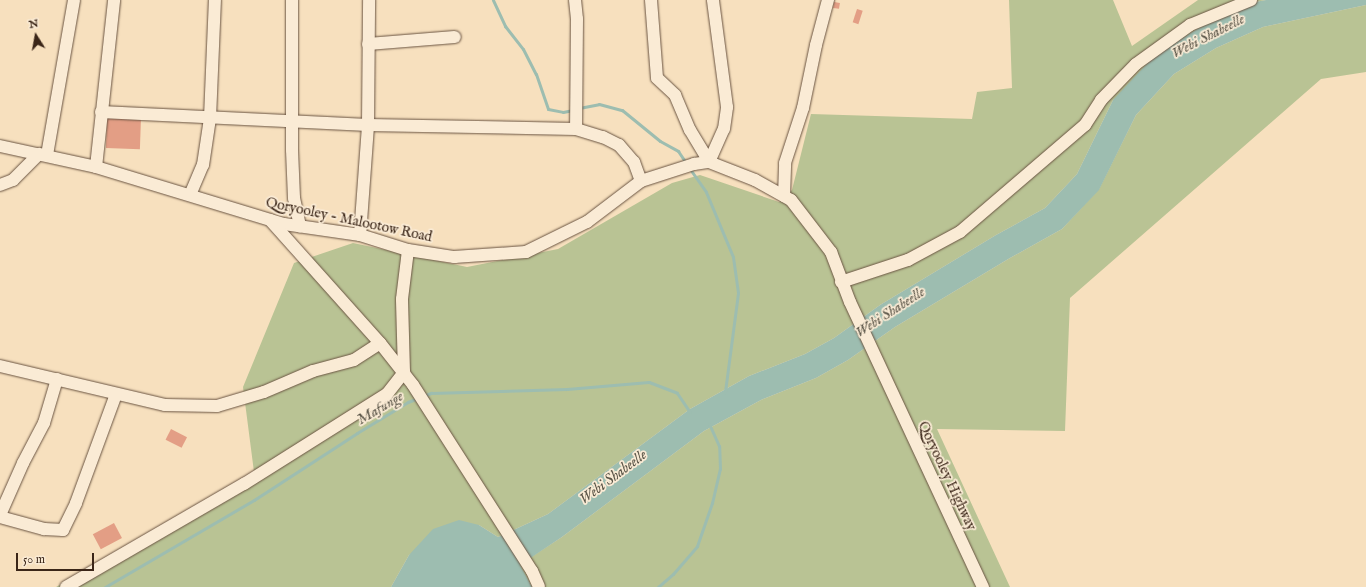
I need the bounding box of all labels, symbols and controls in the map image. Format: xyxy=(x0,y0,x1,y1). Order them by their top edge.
water label: Webi Shabeelle xyxy=(1168,10,1248,62)
north arrow xyxy=(16,16,56,56)
text: N xyxy=(28,16,40,32)
street label: Qoryooley - Malootow Road xyxy=(264,194,434,246)
water label: Webi Shabeelle xyxy=(852,283,928,341)
water label: Mafunge xyxy=(354,387,406,429)
street label: Qoryooley Highway xyxy=(914,419,980,533)
water label: Webi Shabeelle xyxy=(576,446,650,508)
scale bar xyxy=(18,545,96,571)
text: 50 m xyxy=(23,552,45,567)

